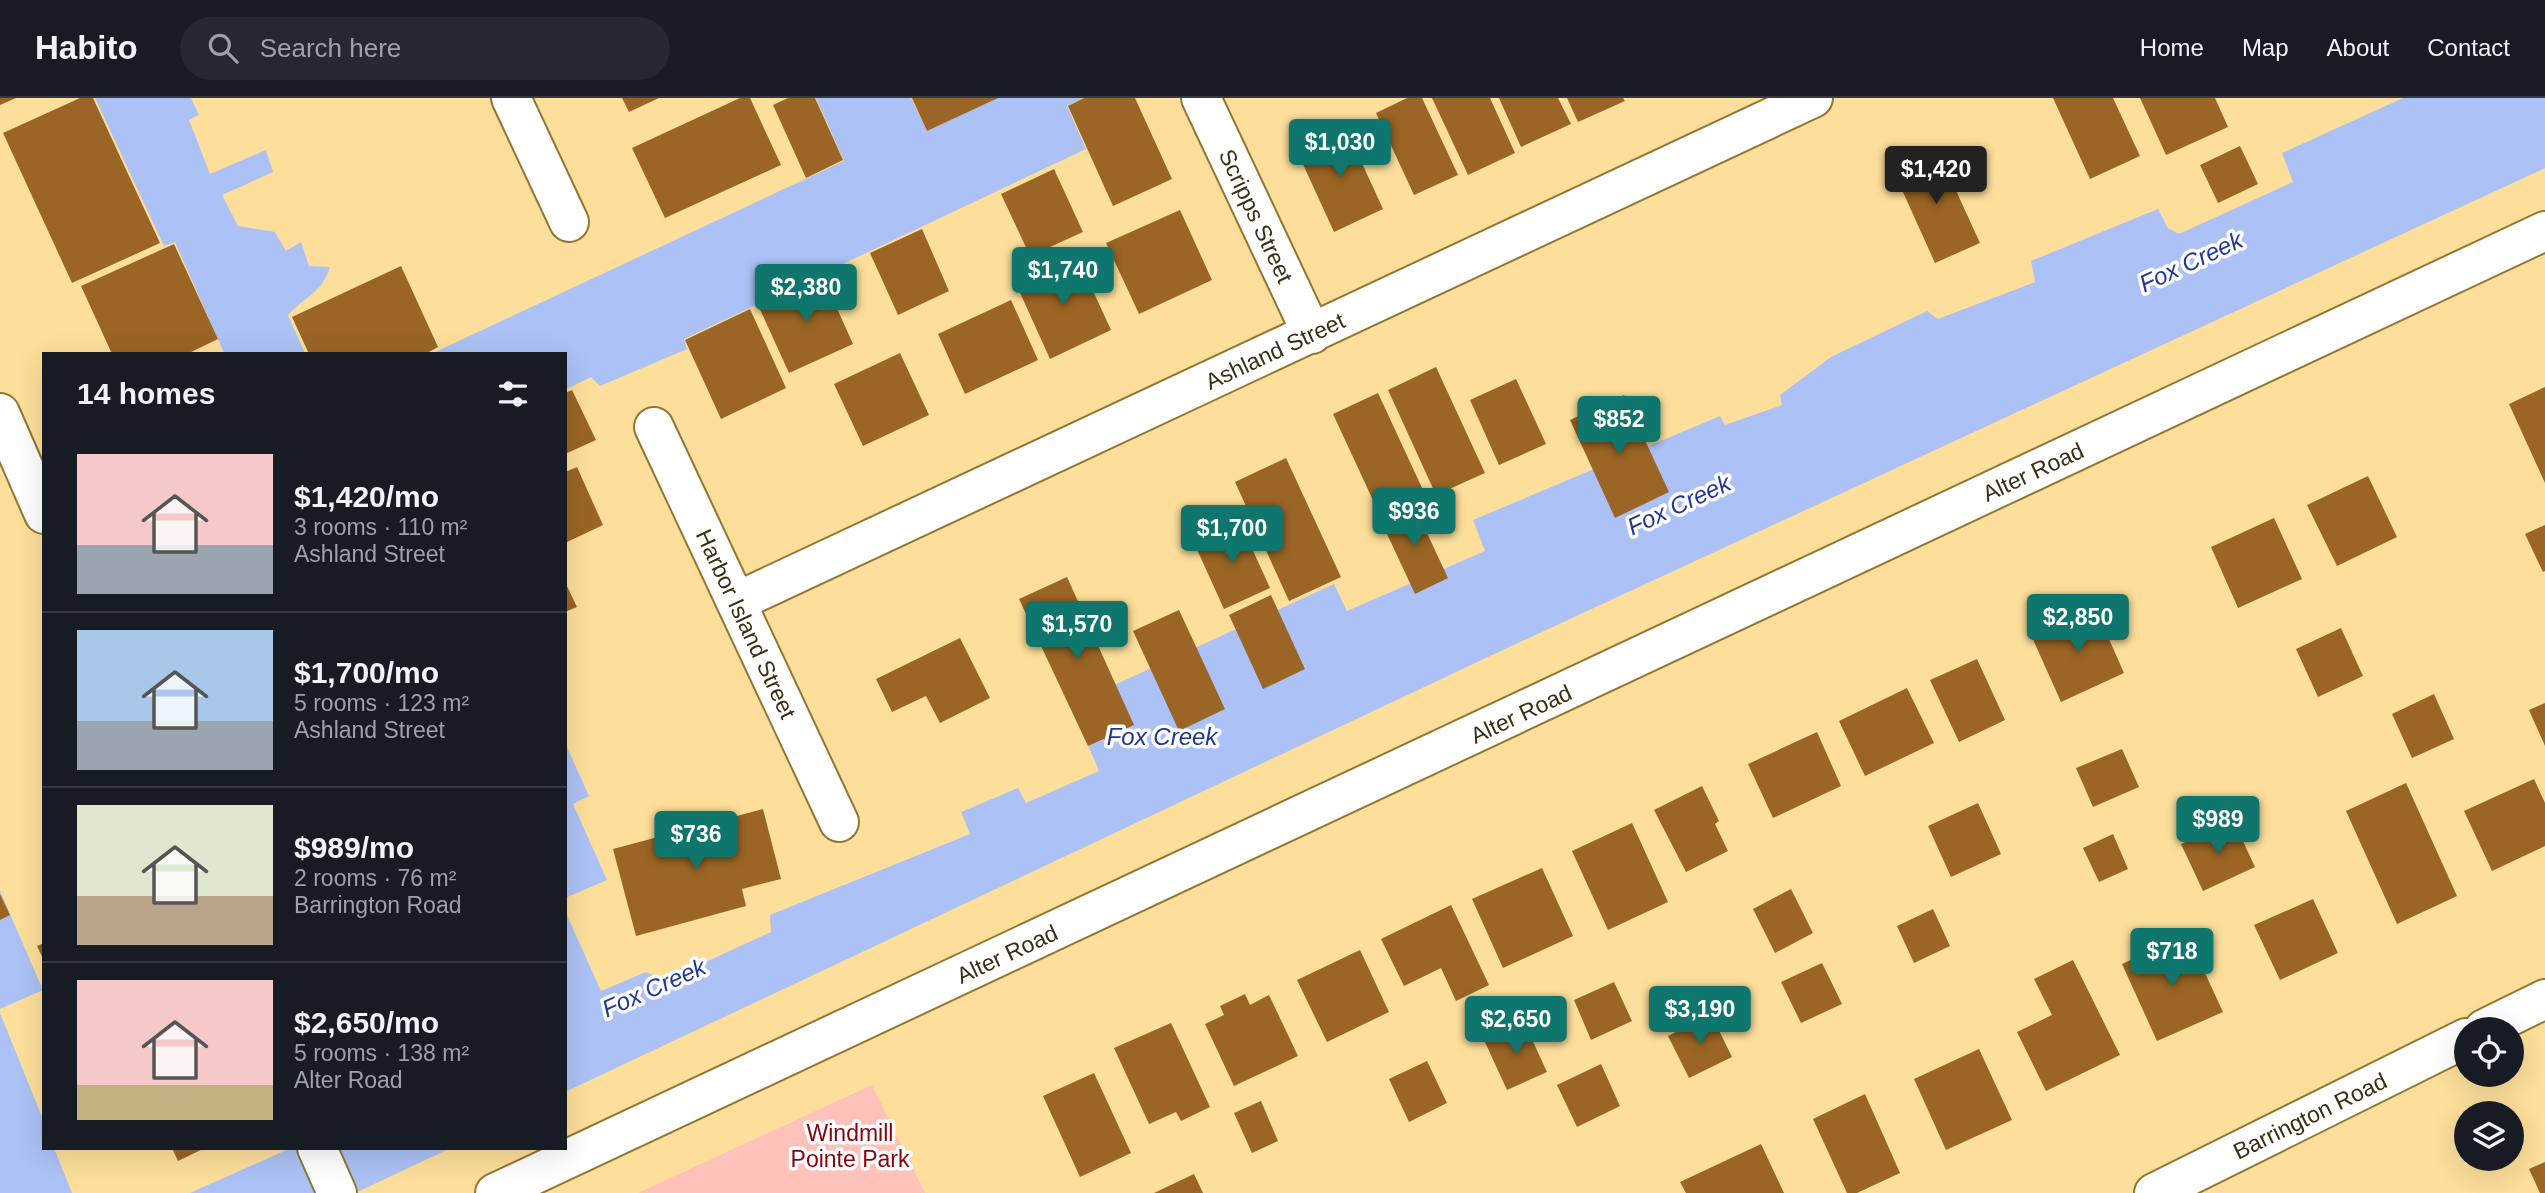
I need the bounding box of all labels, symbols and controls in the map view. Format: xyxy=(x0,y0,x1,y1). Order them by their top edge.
search box xyxy=(180,17,670,80)
text: Habito xyxy=(35,29,138,66)
icon: search xyxy=(204,29,242,67)
text: Search here xyxy=(260,33,401,63)
text: Home xyxy=(2140,34,2204,61)
text: Map xyxy=(2242,34,2289,61)
text: About xyxy=(2327,34,2389,61)
text: Contact xyxy=(2427,34,2510,61)
pin: $1,030 xyxy=(1283,120,1397,179)
text: $1,030 xyxy=(1305,129,1375,155)
street label: Scripps Street xyxy=(1214,145,1299,288)
pin: $1,420 xyxy=(1879,146,1993,206)
text: $1,420 xyxy=(1901,156,1971,182)
water label: Fox Creek xyxy=(2135,225,2248,297)
pin: $1,740 xyxy=(1006,248,1120,307)
text: $1,740 xyxy=(1028,257,1098,283)
pin: $2,380 xyxy=(749,264,863,324)
text: $2,380 xyxy=(771,274,841,300)
street label: Ashland Street xyxy=(1201,307,1349,395)
icon: filters xyxy=(494,375,532,413)
text: 14 homes xyxy=(77,377,215,410)
pin: $852 xyxy=(1578,396,1660,456)
text: $852 xyxy=(1593,406,1645,432)
street label: Alter Road xyxy=(1978,437,2088,507)
water label: Fox Creek xyxy=(1623,468,1736,540)
text: $1,420/mo xyxy=(294,480,439,513)
icon: home xyxy=(133,482,217,566)
pin: $936 xyxy=(1373,489,1455,548)
text: $936 xyxy=(1388,498,1440,524)
pin: $1,700 xyxy=(1175,505,1289,565)
text: 3 rooms · 110 m² xyxy=(294,514,467,540)
text: $1,700 xyxy=(1197,515,1267,541)
street label: Harbor Island Street xyxy=(691,525,802,723)
text: Ashland Street xyxy=(294,541,445,567)
pin: $2,850 xyxy=(2021,594,2135,654)
pin: $1,570 xyxy=(1020,602,1134,661)
text: $2,850 xyxy=(2043,604,2113,630)
text: $1,570 xyxy=(1042,611,1112,637)
text: $1,700/mo xyxy=(294,656,439,689)
icon: home xyxy=(133,658,217,742)
street label: Alter Road xyxy=(1466,679,1576,749)
text: 5 rooms · 123 m² xyxy=(294,690,469,716)
text: Ashland Street xyxy=(294,717,445,743)
water label: Fox Creek xyxy=(1107,723,1219,750)
pin: $989 xyxy=(2177,796,2259,856)
text: $989 xyxy=(2192,806,2244,832)
pin: $736 xyxy=(655,812,737,871)
text: $736 xyxy=(670,821,722,847)
text: $989/mo xyxy=(294,831,414,864)
icon: home xyxy=(133,833,217,917)
text: 2 rooms · 76 m² xyxy=(294,865,456,891)
text: Barrington Road xyxy=(294,892,462,918)
street label: Alter Road xyxy=(952,919,1062,989)
pin: $718 xyxy=(2131,928,2213,988)
text: $718 xyxy=(2146,938,2198,964)
water label: Fox Creek xyxy=(598,952,712,1022)
pin: $3,190 xyxy=(1643,986,1757,1046)
pin: $2,650 xyxy=(1459,996,1573,1056)
text: $3,190 xyxy=(1665,996,1735,1022)
text: $2,650/mo xyxy=(294,1006,439,1039)
text: $2,650 xyxy=(1481,1006,1551,1032)
icon: home xyxy=(133,1008,217,1092)
map controls xyxy=(2454,1017,2524,1171)
button: locate xyxy=(2454,1017,2524,1087)
text: 5 rooms · 138 m² xyxy=(294,1040,469,1066)
text: Alter Road xyxy=(294,1067,403,1093)
street label: Barrington Road xyxy=(2229,1068,2391,1164)
button: layers xyxy=(2454,1101,2524,1171)
park label: Windmill Pointe Park xyxy=(791,1120,910,1172)

